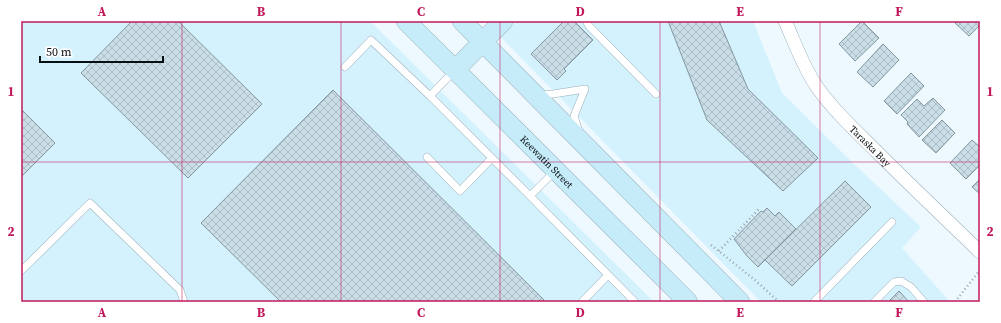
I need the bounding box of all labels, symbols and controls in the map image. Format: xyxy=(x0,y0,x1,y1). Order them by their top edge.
text: A xyxy=(98,3,107,20)
text: B xyxy=(257,3,266,20)
text: C xyxy=(417,3,425,20)
text: D xyxy=(575,3,585,20)
text: E xyxy=(736,3,744,20)
text: F xyxy=(895,3,903,20)
scale bar xyxy=(40,38,163,64)
text: 50 m xyxy=(46,44,72,60)
text: 1 xyxy=(7,83,15,100)
text: 1 xyxy=(986,83,994,100)
street label: Taraska Bay xyxy=(847,123,894,170)
street label: Keewatin Street xyxy=(517,133,576,192)
text: 2 xyxy=(7,223,15,240)
text: 2 xyxy=(986,223,994,240)
text: A xyxy=(98,304,107,321)
text: B xyxy=(257,304,266,321)
text: C xyxy=(417,304,425,321)
text: D xyxy=(575,304,585,321)
text: E xyxy=(736,304,744,321)
text: F xyxy=(895,304,903,321)

